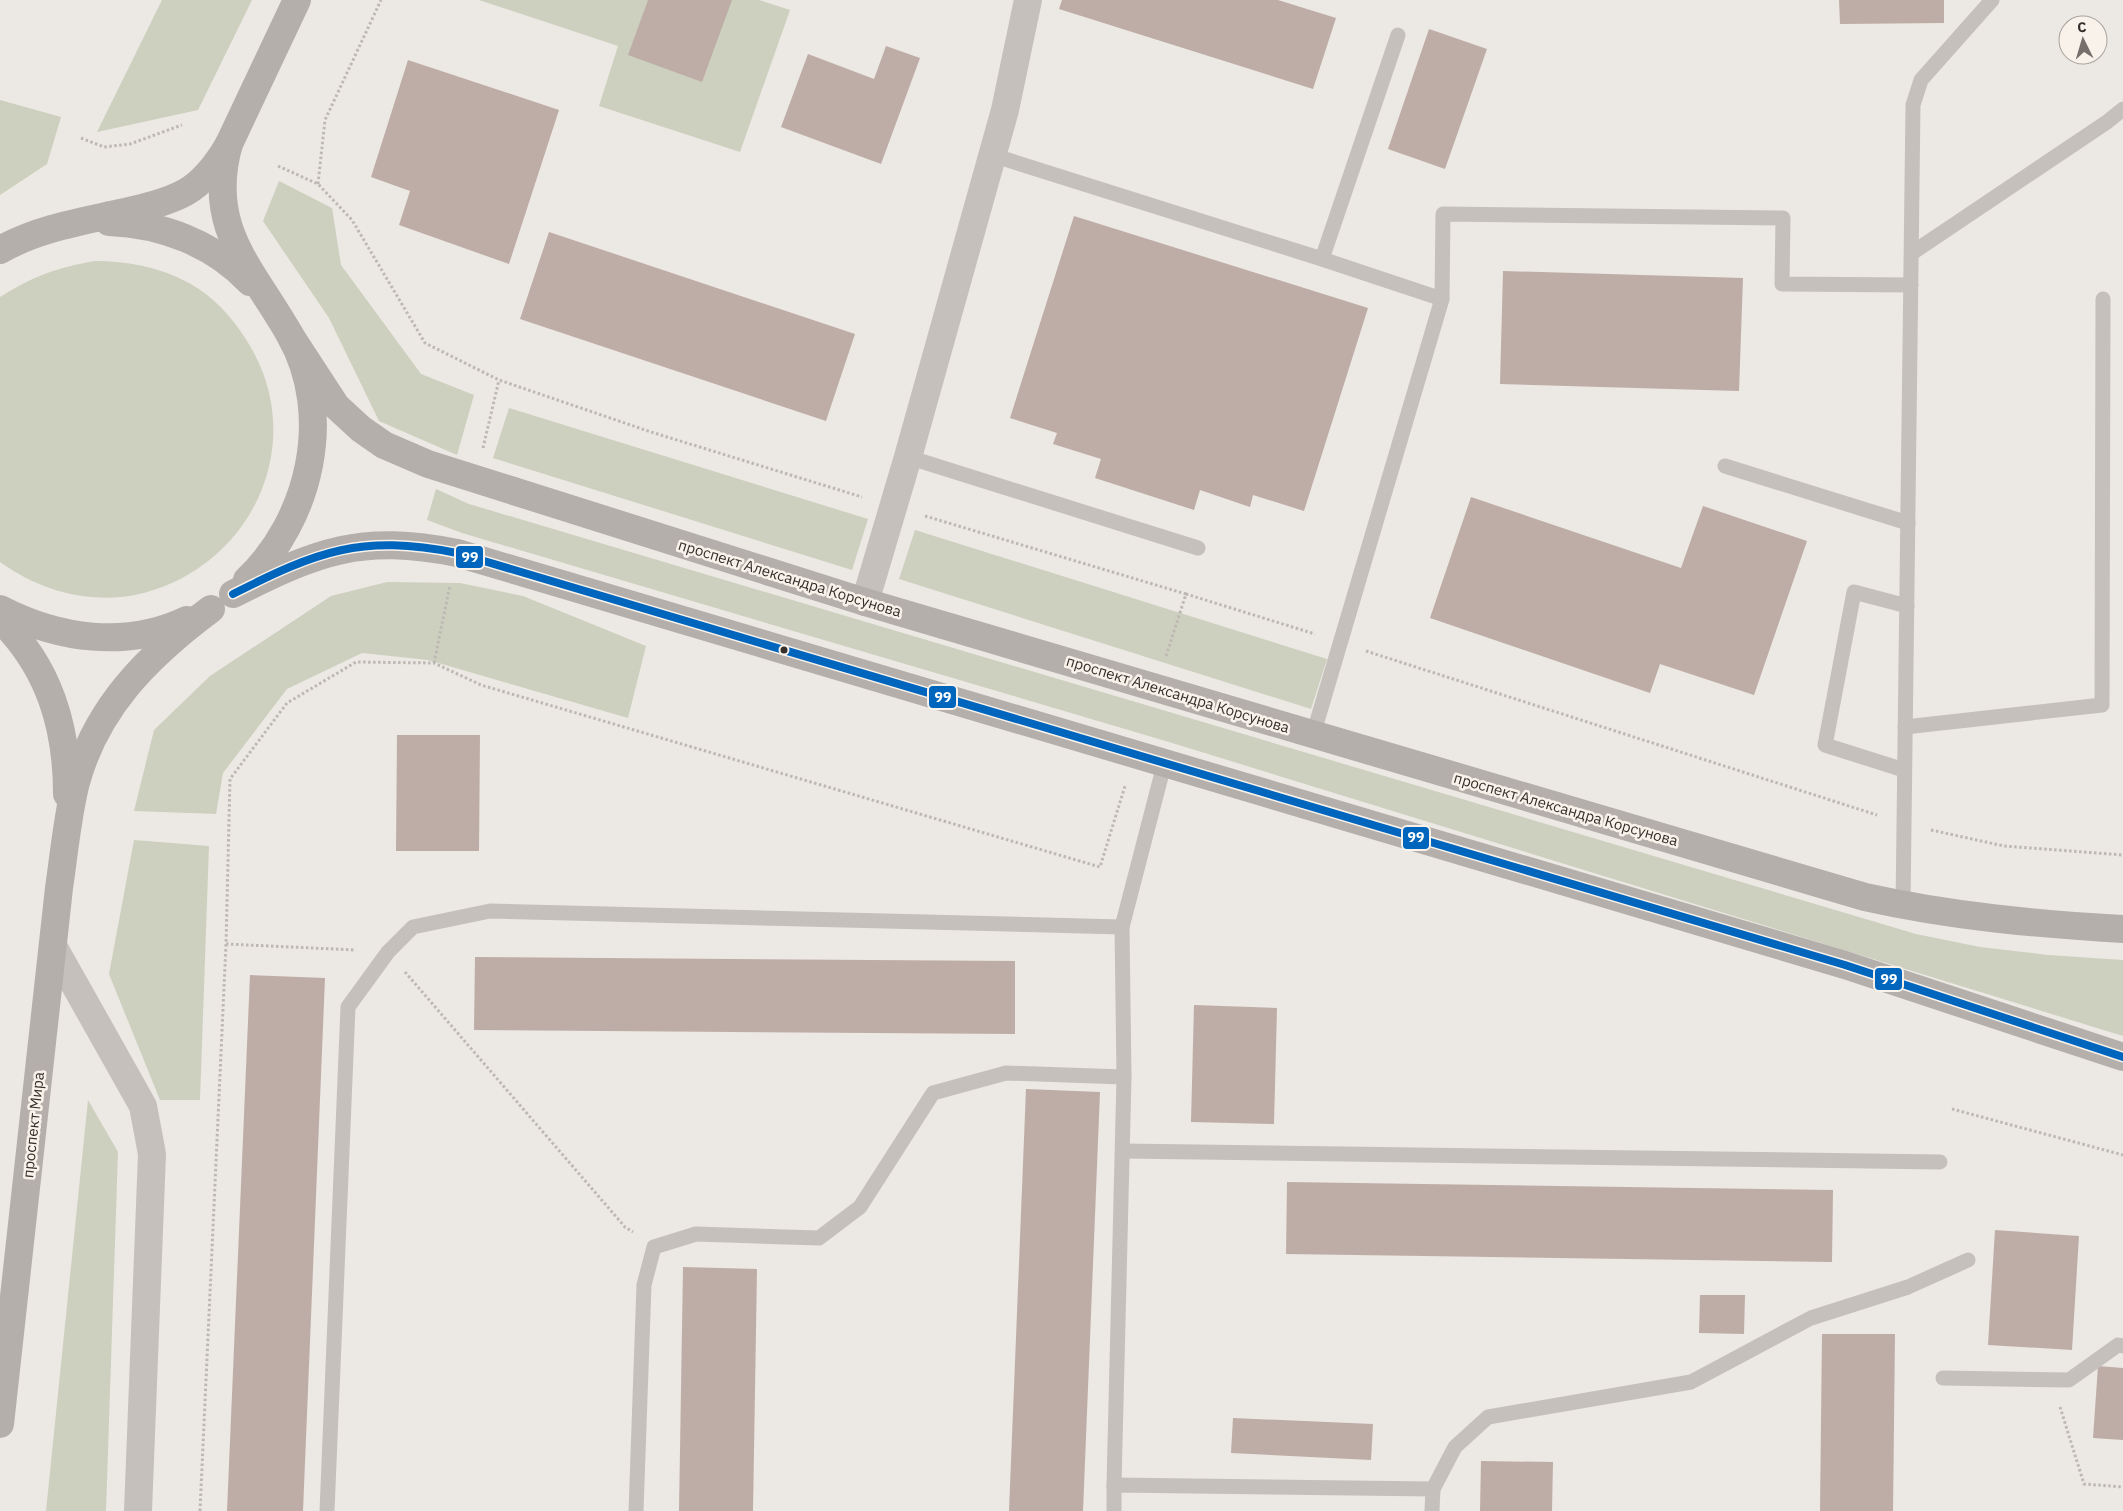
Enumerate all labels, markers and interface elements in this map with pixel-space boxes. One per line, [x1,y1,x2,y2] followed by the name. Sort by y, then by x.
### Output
[2058,15,2108,65] north arrow
[2077,18,2087,36] text: С
[676,535,904,621] street label: проспект Александра Корсунова
[455,545,484,569] line badge: 99
[462,548,478,566] text: 99
[779,645,789,655] unlabelled marker
[1064,651,1292,737] street label: проспект Александра Корсунова
[928,685,957,709] line badge: 99
[935,688,951,706] text: 99
[1452,768,1680,850] street label: проспект Александра Корсунова
[1402,826,1430,850] line badge: 99
[1408,828,1424,846] text: 99
[1874,967,1903,991] line badge: 99
[1881,970,1897,988] text: 99
[18,1071,48,1179] street label: проспект Мира

